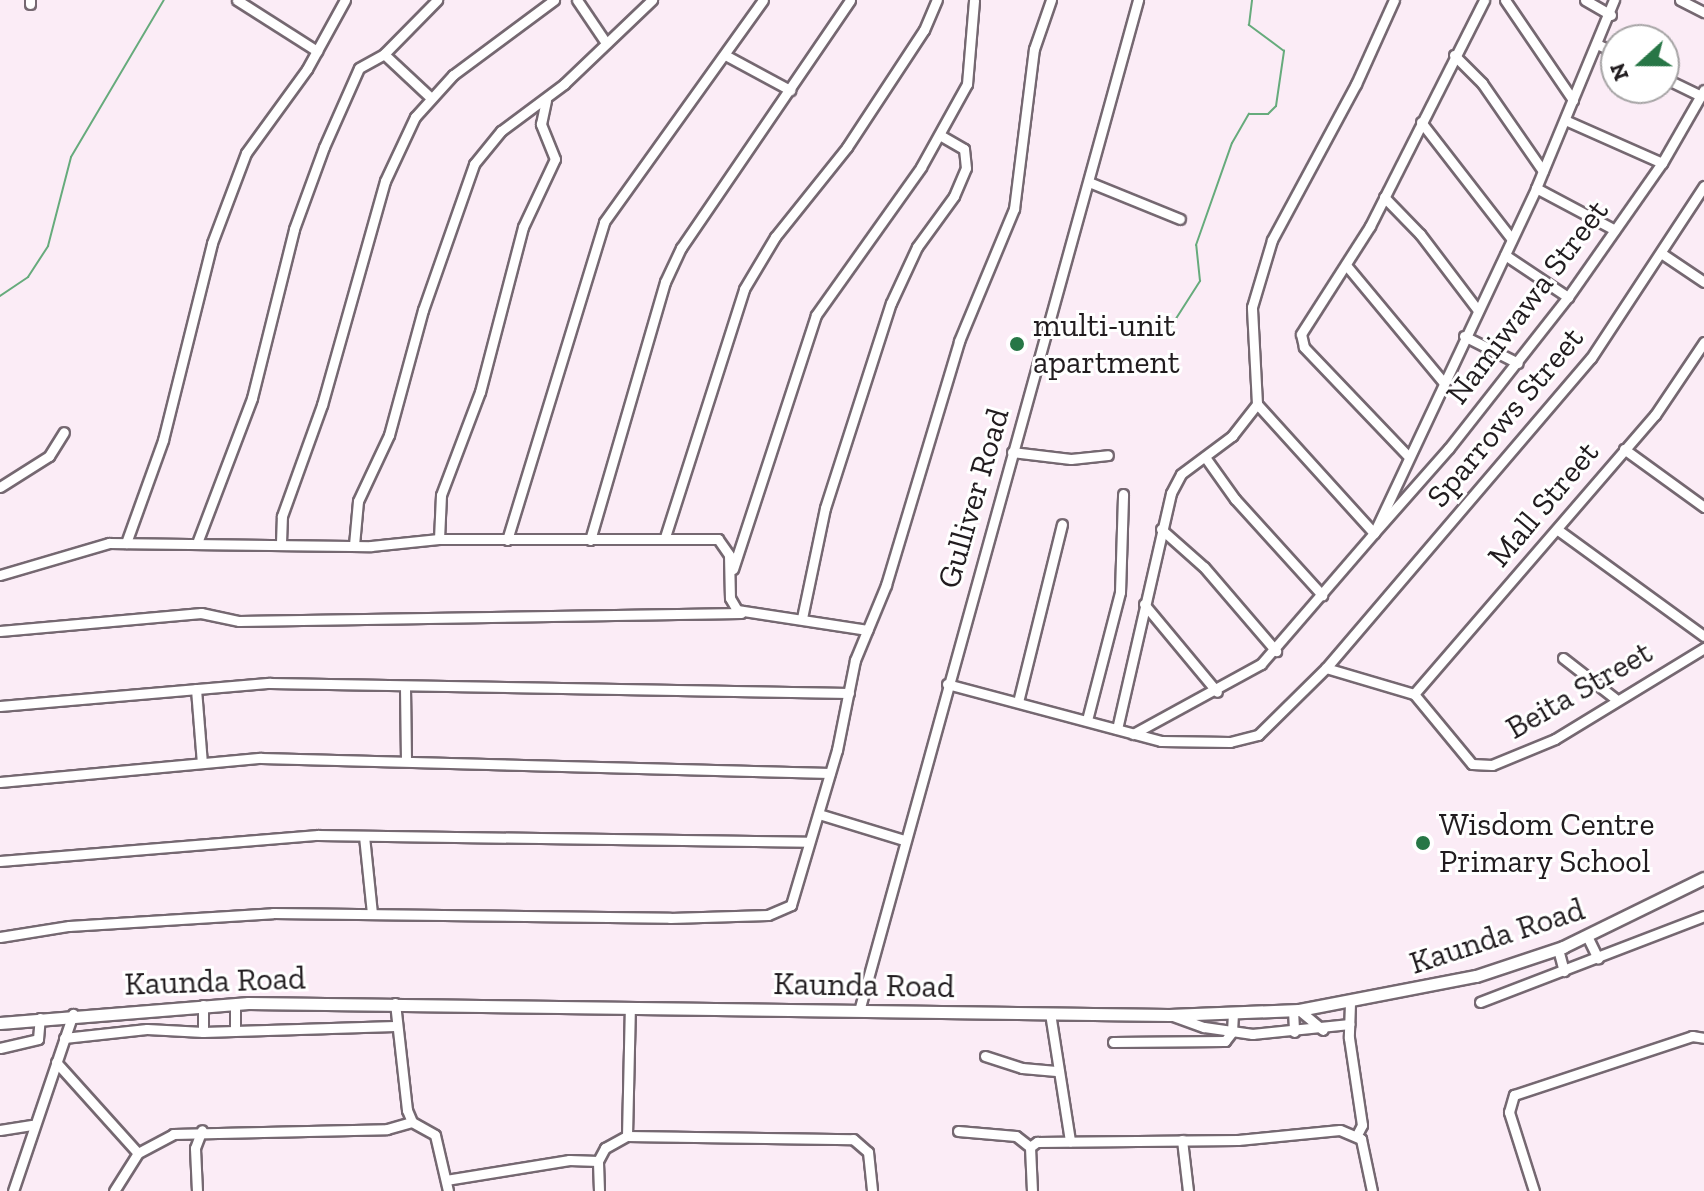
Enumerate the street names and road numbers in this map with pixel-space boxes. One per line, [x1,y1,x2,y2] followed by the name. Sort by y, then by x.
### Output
[1438,192,1616,412] street label: Namiwawa Street
[1419,319,1591,515] street label: Sparrows Street
[929,403,1017,593] street label: Gulliver Road
[1479,433,1607,575] street label: Mall Street
[1499,633,1659,747] street label: Beita Street
[1405,890,1589,982] street label: Kaunda Road
[124,959,306,1003] street label: Kaunda Road
[773,964,955,1006] street label: Kaunda Road

